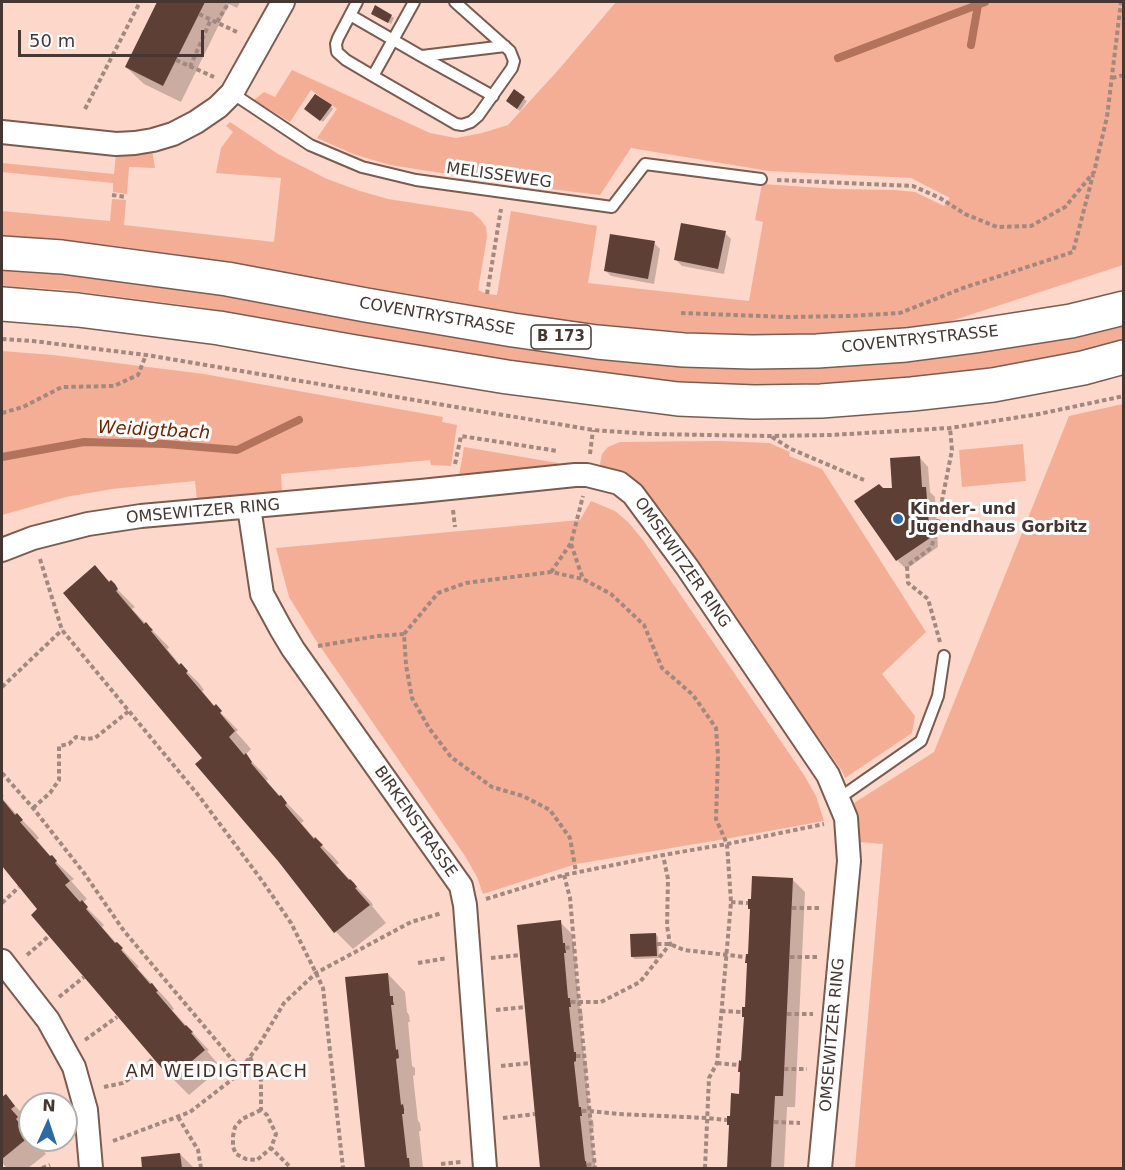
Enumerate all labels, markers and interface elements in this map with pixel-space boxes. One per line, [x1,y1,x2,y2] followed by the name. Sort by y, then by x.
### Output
[21,18,207,56] scale bar
[29,30,75,51] text: 50 m
[445,159,553,193] street label: MELISSEWEG
[358,294,516,340] street label: COVENTRYSTRASSE
[840,322,1000,358] street label: COVENTRYSTRASSE
[531,325,591,349] road number: B 173
[97,417,211,445] water label: Weidigtbach
[630,494,734,632] street label: OMSEWITZER RING
[125,496,281,528] street label: OMSEWITZER RING
[910,500,1087,538] place label: Kinder- und Jugendhaus Gorbitz
[891,512,905,526] marker: Kinder- und Jugendhaus Gorbitz
[370,763,460,881] street label: BIRKENSTRASSE
[817,957,849,1113] street label: OMSEWITZER RING
[126,1061,308,1083] district label: AM WEIDIGTBACH
[18,1092,78,1152] north arrow
[42,1096,56,1115] text: N

